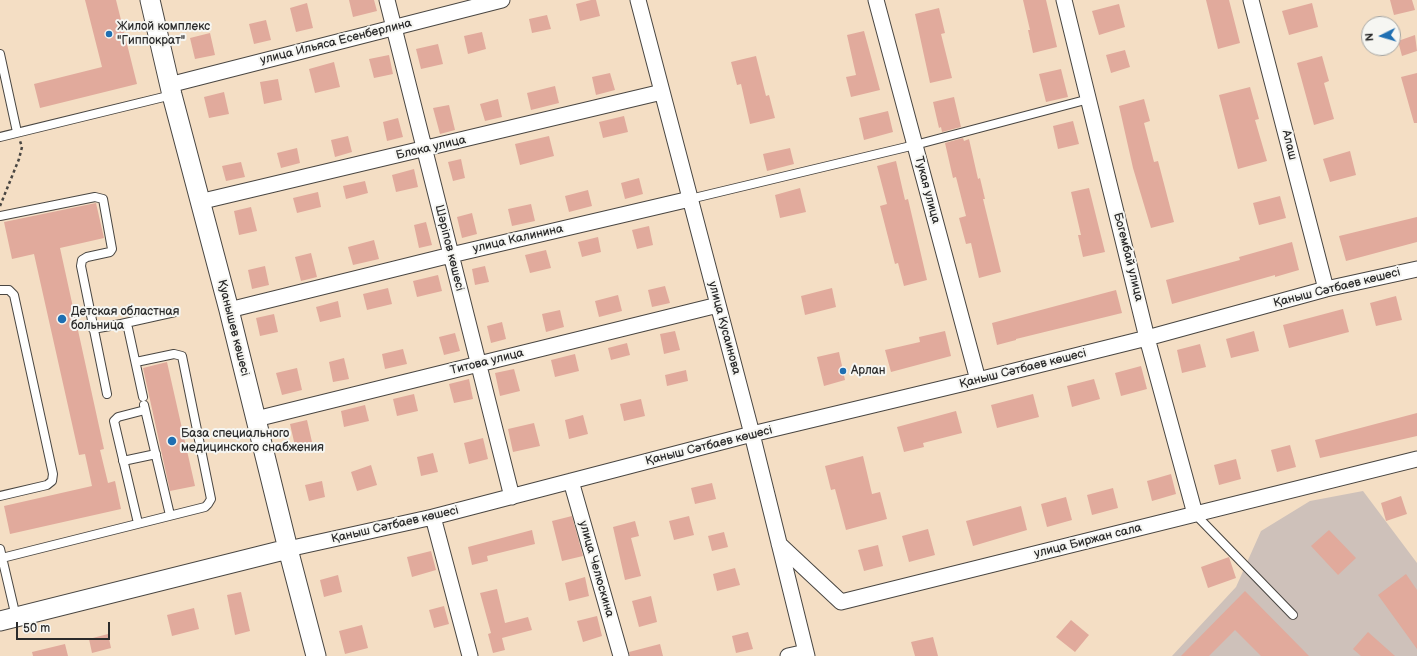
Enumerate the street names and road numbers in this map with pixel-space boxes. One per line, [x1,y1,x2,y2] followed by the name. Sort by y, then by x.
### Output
[259,16,413,68] street label: улица Ильяса Есенберлина
[1278,128,1300,162] street label: Алаш
[395,133,467,163] street label: Блока улица
[911,155,943,225] street label: Тукая улица
[431,203,467,293] street label: Шәріпов көшесі
[1110,211,1146,303] street label: Богембай улица
[471,222,565,256] street label: улица Калинина
[1272,265,1402,311] street label: Қаныш Сәтбаев көшесі
[214,278,252,378] street label: Қуанышев көшесі
[705,280,743,376] street label: улица Кусаинова
[449,346,525,378] street label: Титова улица
[958,346,1088,392] street label: Қаныш Сәтбаев көшесі
[644,423,774,469] street label: Қаныш Сәтбаев көшесі
[330,503,460,547] street label: Қаныш Сәтбаев көшесі
[575,519,617,619] street label: улица Челюскина
[1033,521,1143,561] street label: улица Биржан сала

